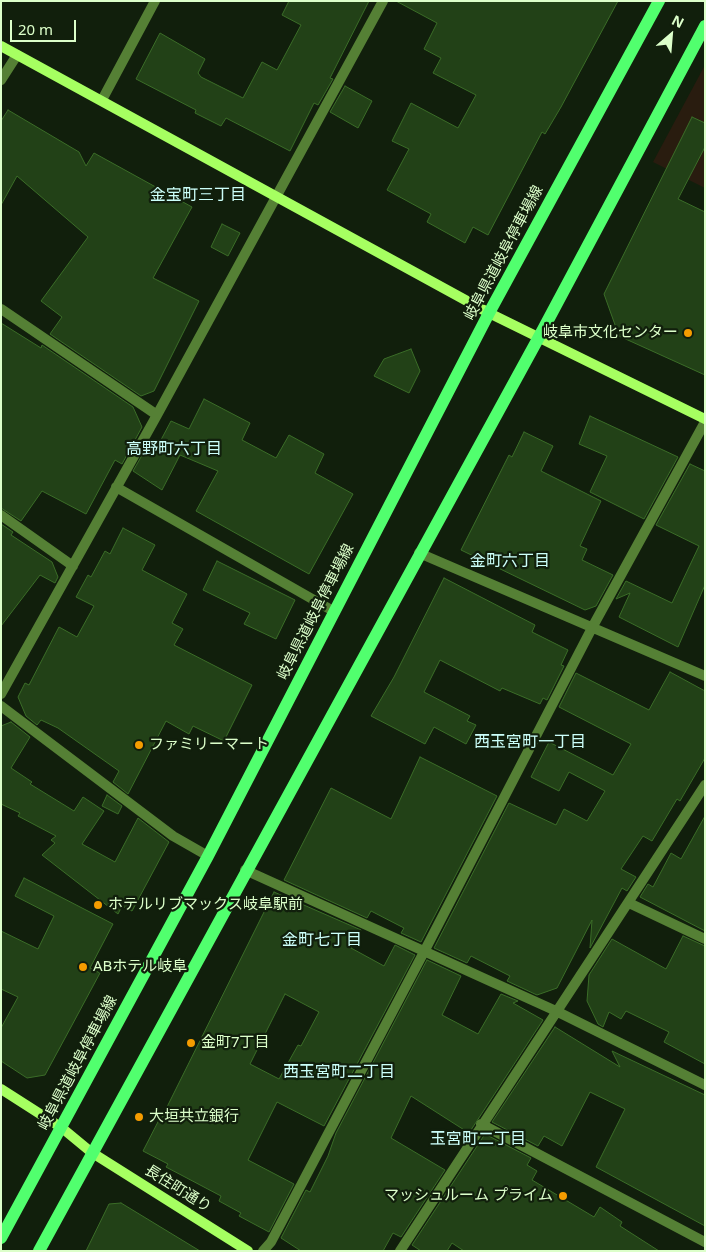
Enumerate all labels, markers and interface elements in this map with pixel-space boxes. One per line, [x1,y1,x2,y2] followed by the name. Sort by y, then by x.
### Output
[12,10,79,42] scale bar
[646,10,696,60] north arrow
[669,10,687,32] text: N
[18,19,53,39] text: 20 m
[461,183,547,323] street label: 岐阜県道岐阜停車場線
[150,185,246,205] district label: 金宝町三丁目
[543,324,678,342] place label: 岐阜市文化センター
[682,327,694,339] marker: 岐阜市文化センター
[126,439,222,459] district label: 高野町六丁目
[274,541,358,683] street label: 岐阜県道岐阜停車場線
[470,551,550,571] district label: 金町六丁目
[474,732,586,752] district label: 西玉宮町一丁目
[149,736,269,754] place label: ファミリーマート
[133,739,145,751] marker: ファミリーマート
[108,896,303,914] place label: ホテルリブマックス岐阜駅前
[92,899,104,911] marker: ホテルリブマックス岐阜駅前
[282,930,362,950] district label: 金町七丁目
[93,958,187,976] place label: ABホテル岐阜
[77,961,89,973] marker: ABホテル岐阜
[35,993,121,1133] street label: 岐阜県道岐阜停車場線
[201,1034,270,1052] place label: 金町7丁目
[185,1037,197,1049] marker: 金町7丁目
[283,1062,395,1082] district label: 西玉宮町二丁目
[149,1108,239,1126] place label: 大垣共立銀行
[133,1111,145,1123] marker: 大垣共立銀行
[430,1129,526,1149] district label: 玉宮町二丁目
[141,1161,215,1217] street label: 長住町通り
[384,1187,553,1205] place label: マッシュルーム プライム
[557,1190,569,1202] marker: マッシュルーム プライム

